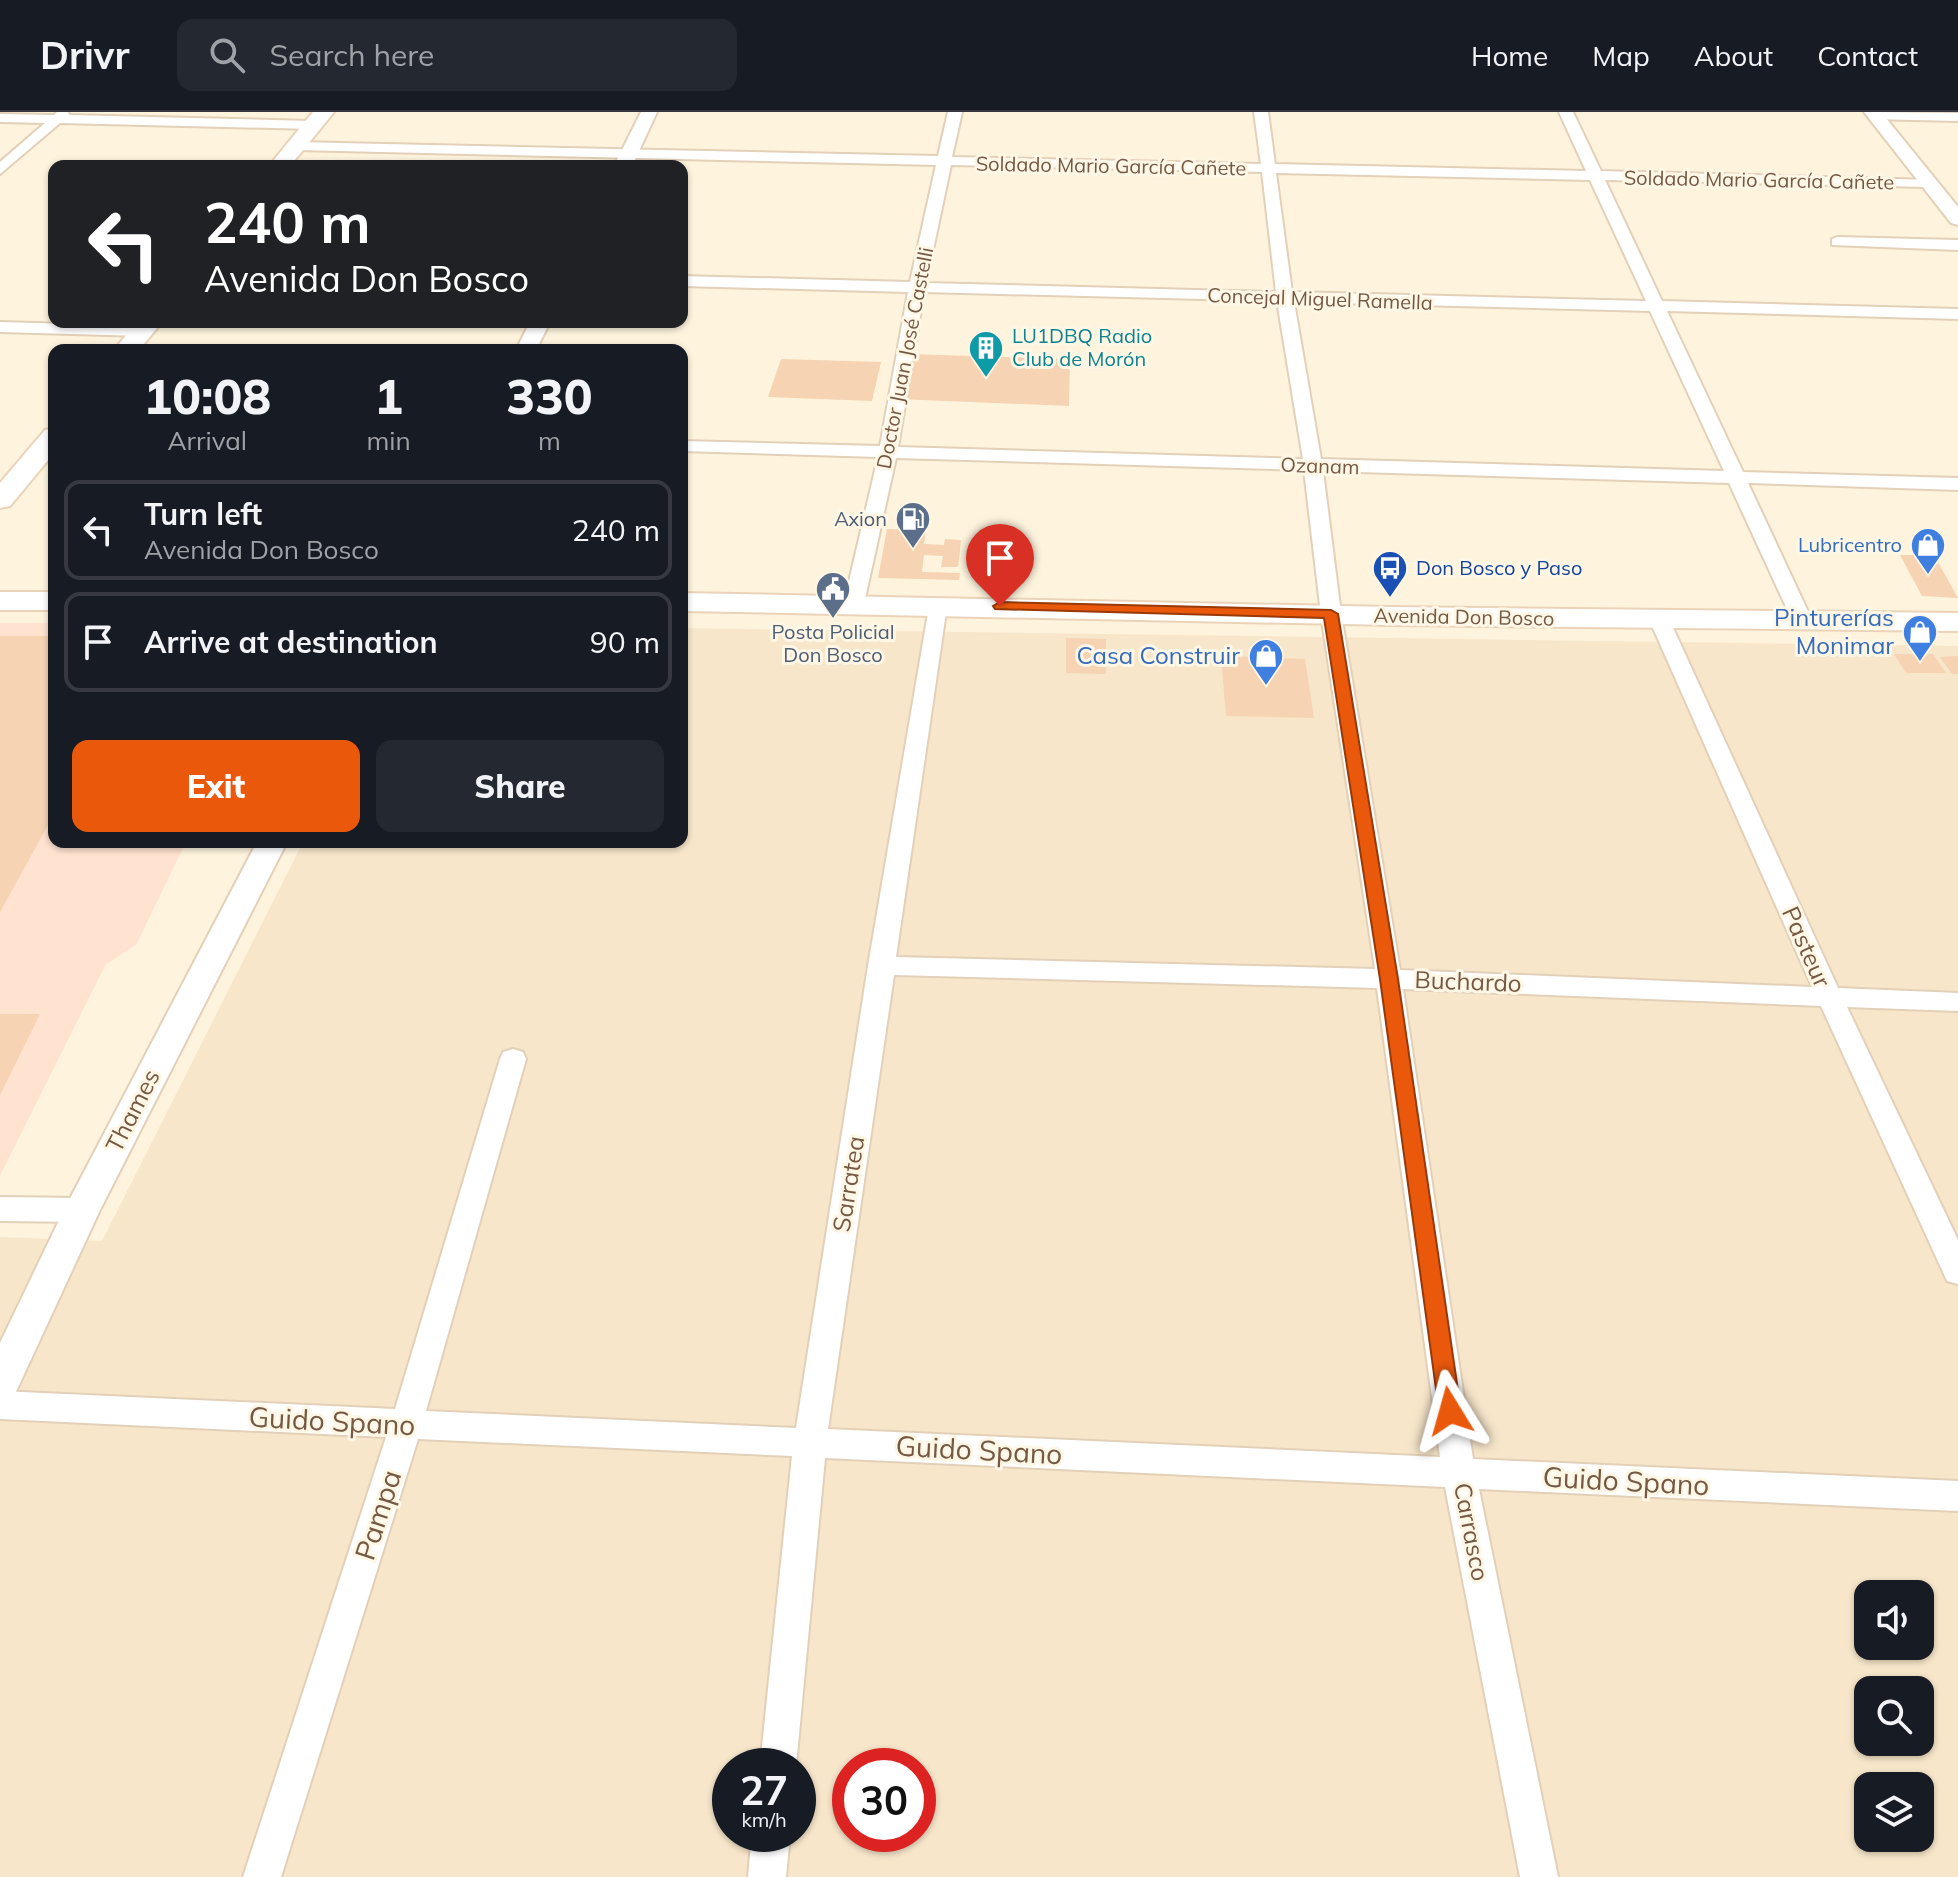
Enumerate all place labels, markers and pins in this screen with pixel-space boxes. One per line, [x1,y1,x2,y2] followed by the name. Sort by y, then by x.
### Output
[1012,323,1152,371] place label: LU1DBQ Radio Club de Morón
[967,329,1005,379] building icon: LU1DBQ Radio Club de Morón
[894,500,932,550] fuel station icon: Axion
[834,506,887,531] place label: Axion
[966,524,1034,606] pin
[1909,526,1947,576] shop icon: Lubricentro
[1798,532,1902,557] place label: Lubricentro
[1371,549,1409,599] bus stop icon: Don Bosco y Paso
[1416,555,1582,580] place label: Don Bosco y Paso
[814,570,852,620] public building icon: Posta Policial Don Bosco
[1774,602,1894,660] place label: Pinturerías Monimar
[1901,613,1939,663] shop icon: Pinturerías Monimar
[772,619,894,667] place label: Posta Policial Don Bosco
[1247,637,1285,687] shop icon: Casa Construir
[1076,640,1240,670] place label: Casa Construir

